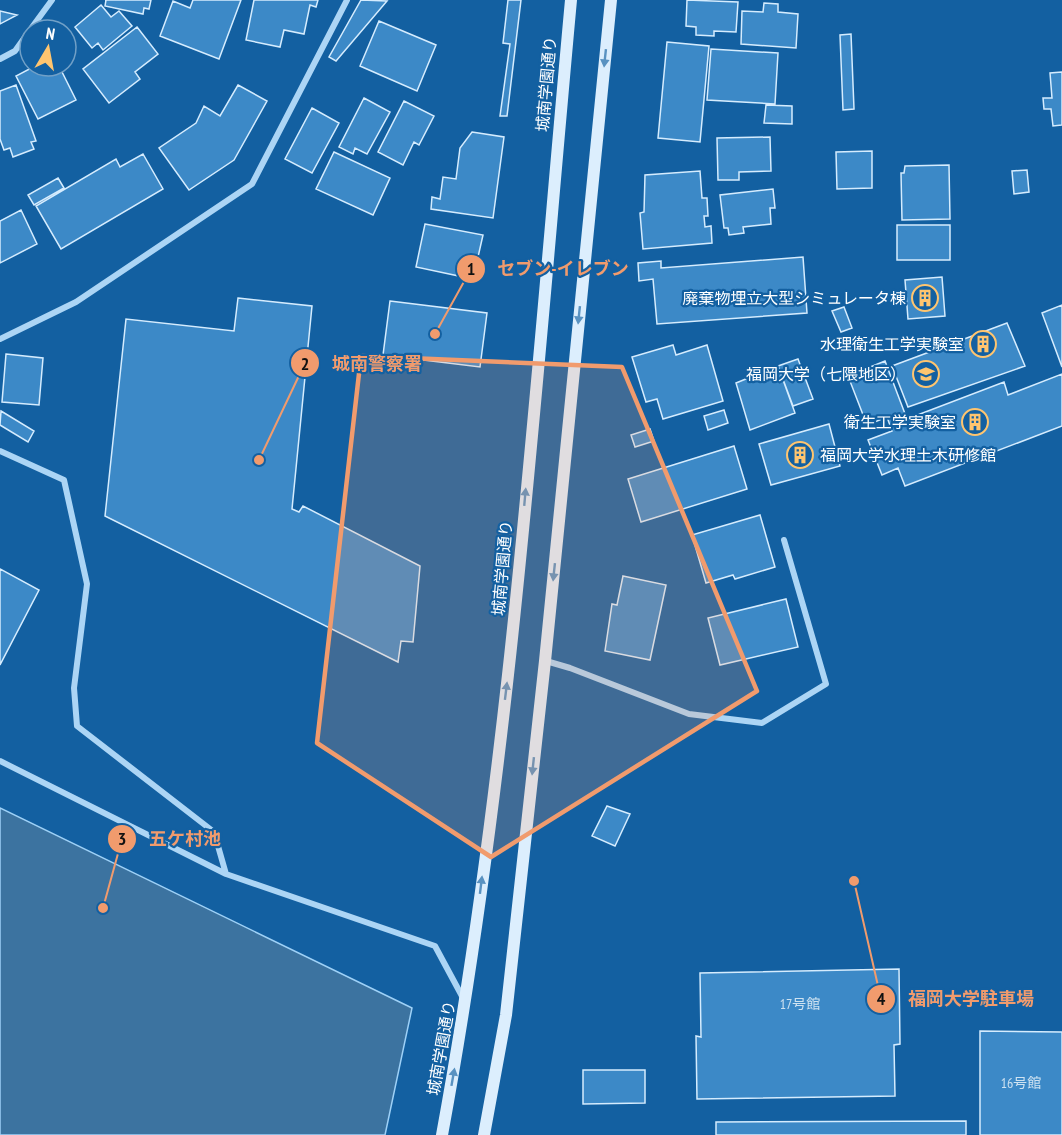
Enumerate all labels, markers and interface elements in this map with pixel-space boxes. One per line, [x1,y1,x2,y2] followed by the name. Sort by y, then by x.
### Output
[18,18,78,78] north arrow
[45,23,57,44] text: N
[532,35,560,133] street label: 城南学園通り
[600,49,610,68] one-way arrow
[456,251,641,287] callout: セブン-イレブン
[467,257,475,280] text: 1
[497,257,629,280] text: セブン-イレブン
[910,283,940,313] building icon: 廃棄物埋立大型シミュレータ棟
[682,288,906,308] place label: 廃棄物埋立大型シミュレータ棟
[574,306,584,325] one-way arrow
[968,329,998,359] building icon: 水理衛生工学実験室
[820,334,964,354] place label: 水理衛生工学実験室
[290,345,434,381] callout: 城南警察署
[301,352,309,375] text: 2
[332,352,422,375] text: 城南警察署
[911,359,941,389] school or university icon: 福岡大学（七隈地区）
[746,364,906,384] place label: 福岡大学（七隈地区）
[960,407,990,437] building icon: 衛生工学実験室
[844,412,956,432] place label: 衛生工学実験室
[785,440,815,470] building icon: 福岡大学水理土木研修館
[820,445,996,465] place label: 福岡大学水理土木研修館
[520,488,530,507] one-way arrow
[488,519,516,617] street label: 城南学園通り
[549,562,559,581] one-way arrow
[501,682,511,701] one-way arrow
[529,756,538,775] one-way arrow
[107,821,233,857] callout: 五ケ村池
[118,827,126,850] text: 3
[149,827,221,850] text: 五ケ村池
[477,875,486,894] one-way arrow
[866,981,1046,1017] callout: 福岡大学駐車場
[877,987,886,1010] text: 4
[908,987,1034,1010] text: 福岡大学駐車場
[780,995,820,1013] house number: 17号館
[423,999,459,1097] street label: 城南学園通り
[448,1068,457,1087] one-way arrow
[1001,1074,1041,1092] house number: 16号館

